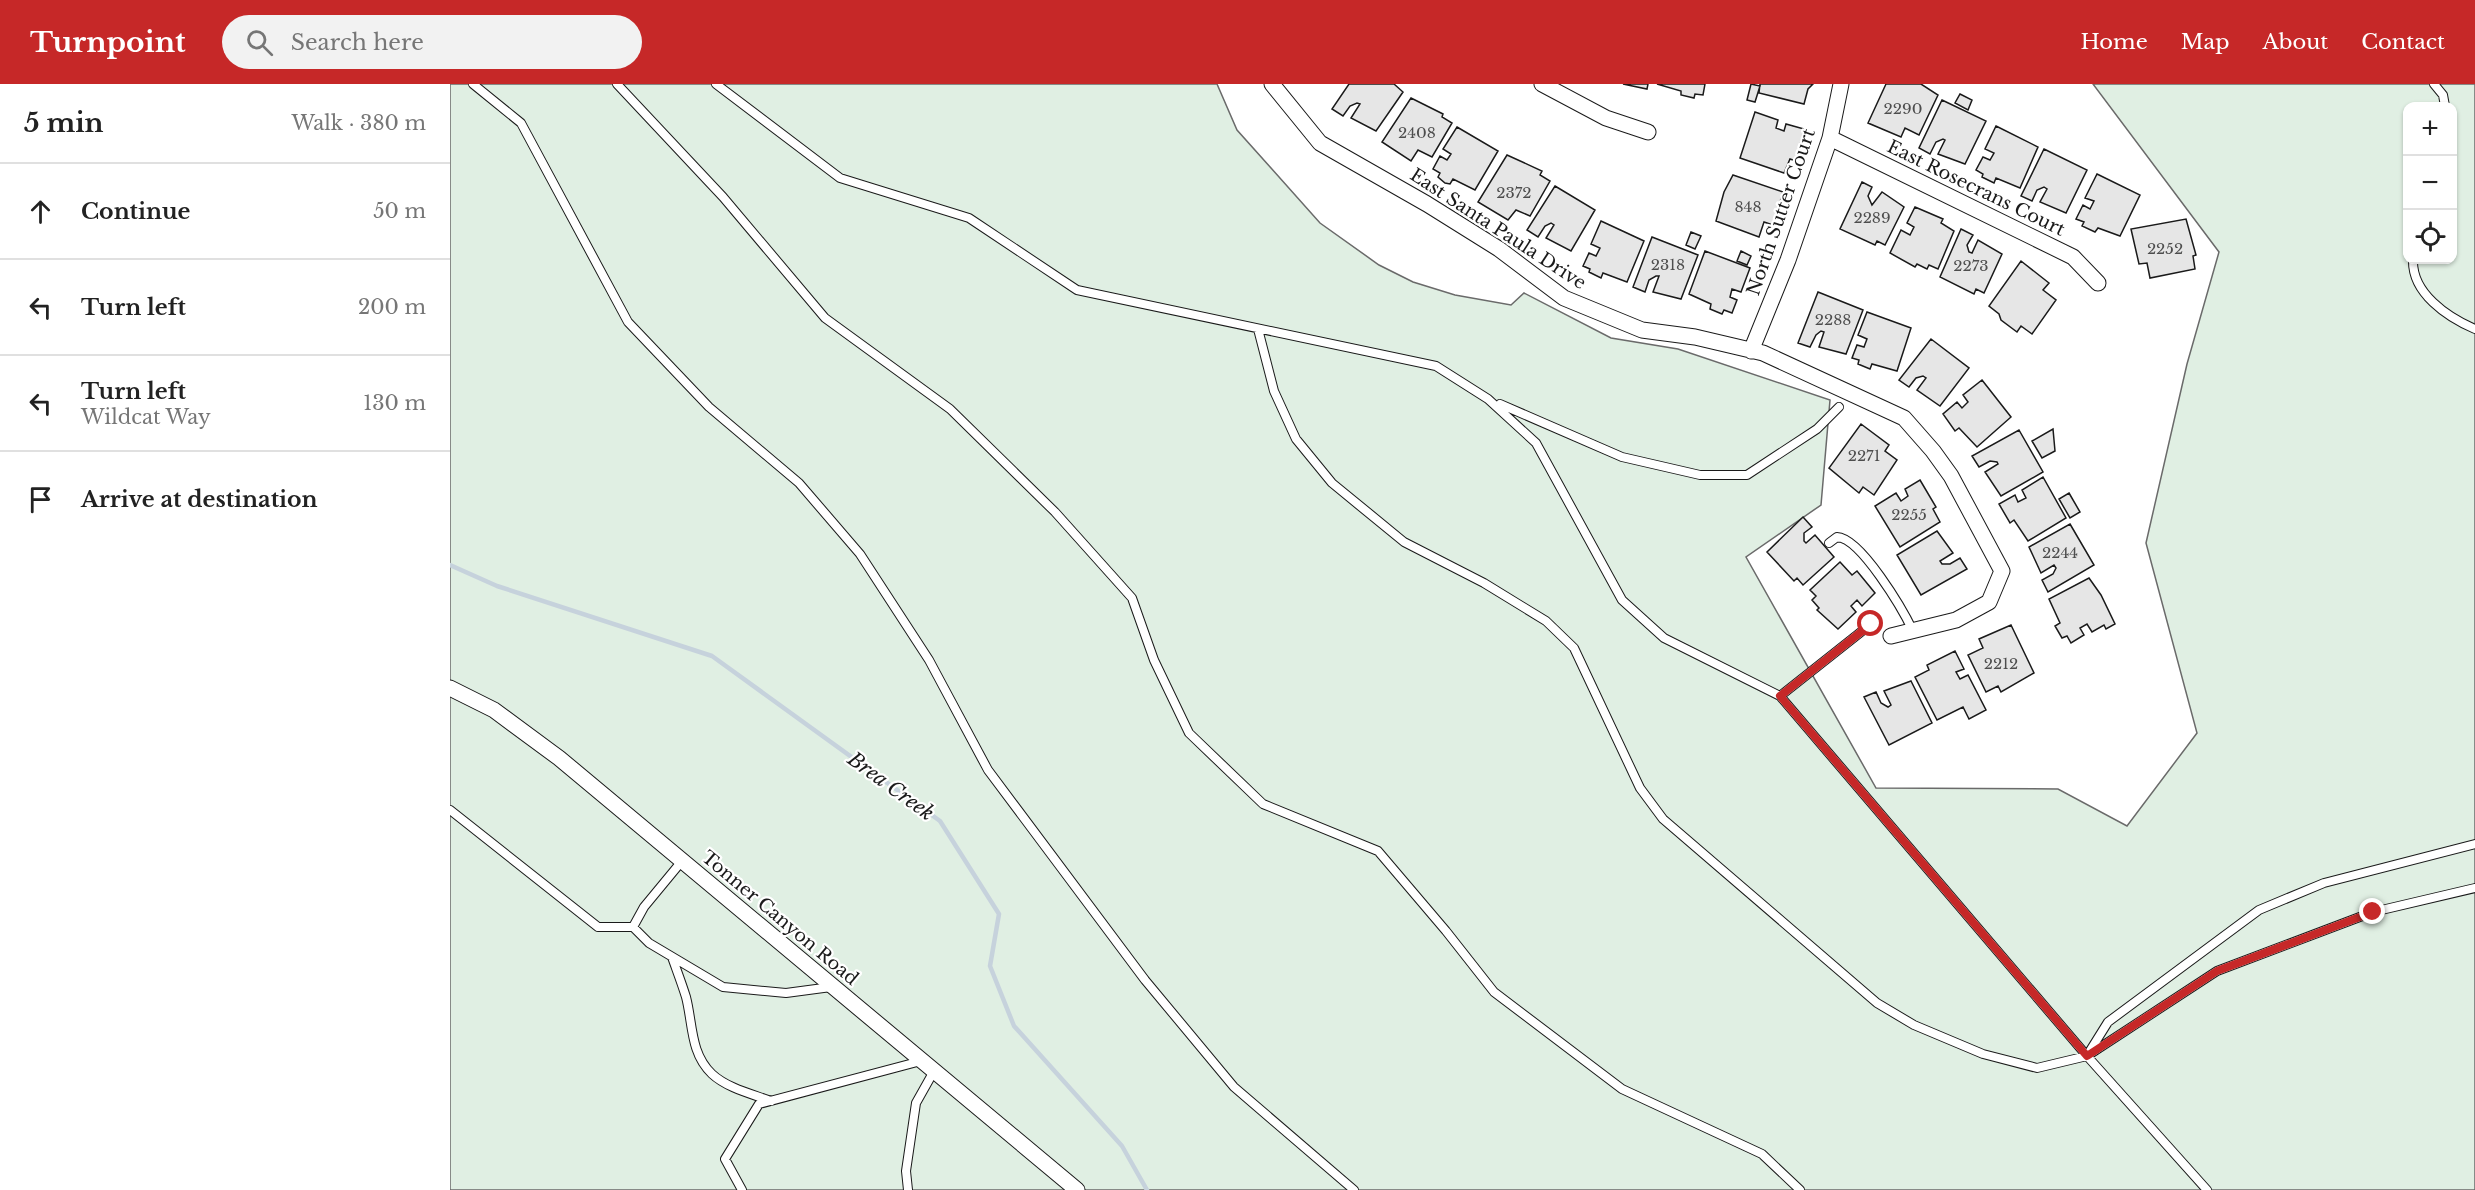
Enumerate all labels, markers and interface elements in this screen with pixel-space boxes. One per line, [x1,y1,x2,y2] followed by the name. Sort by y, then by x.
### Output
[222,15,642,69] search box
[30,25,186,60] text: Turnpoint
[243,26,276,59] icon: search
[291,29,424,56] text: Search here
[2081,29,2148,55] text: Home
[2181,29,2229,55] text: Map
[2262,29,2328,55] text: About
[2361,29,2445,55] text: Contact
[1884,99,1922,118] house number: 2290
[2403,102,2457,264] map controls
[2403,102,2457,156] button: +
[24,107,103,139] text: 5 min
[292,111,426,135] text: Walk · 380 m
[1398,123,1436,142] house number: 2408
[1742,126,1820,298] street label: North Sutter Court
[1884,135,2069,241] street label: East Rosecrans Court
[2403,156,2457,210] button: −
[1406,164,1590,294] street label: East Santa Paula Drive
[1496,183,1532,202] house number: 2372
[24,195,57,228] icon: ahead
[1735,197,1761,216] house number: 848
[81,198,190,225] text: Continue
[373,199,426,223] text: 50 m
[1853,208,1891,227] house number: 2289
[2403,210,2457,264] button: locate
[2147,239,2183,258] house number: 2252
[1651,255,1685,274] house number: 2318
[1953,256,1989,275] house number: 2273
[24,291,57,324] icon: left
[81,294,186,321] text: Turn left
[358,295,426,319] text: 200 m
[1815,310,1851,329] house number: 2288
[81,378,186,405] text: Turn left
[24,387,57,420] icon: left
[363,391,426,415] text: 130 m
[81,405,211,429] text: Wildcat Way
[1848,446,1880,465] house number: 2271
[24,483,57,516] icon: arrive
[81,486,318,513] text: Arrive at destination
[1891,505,1927,524] house number: 2255
[2042,543,2078,562] house number: 2244
[1857,610,1883,636] route start
[1984,654,2018,673] house number: 2212
[842,746,939,825] water label: Brea Creek
[697,846,863,990] street label: Tonner Canyon Road
[2359,898,2385,924] route end

